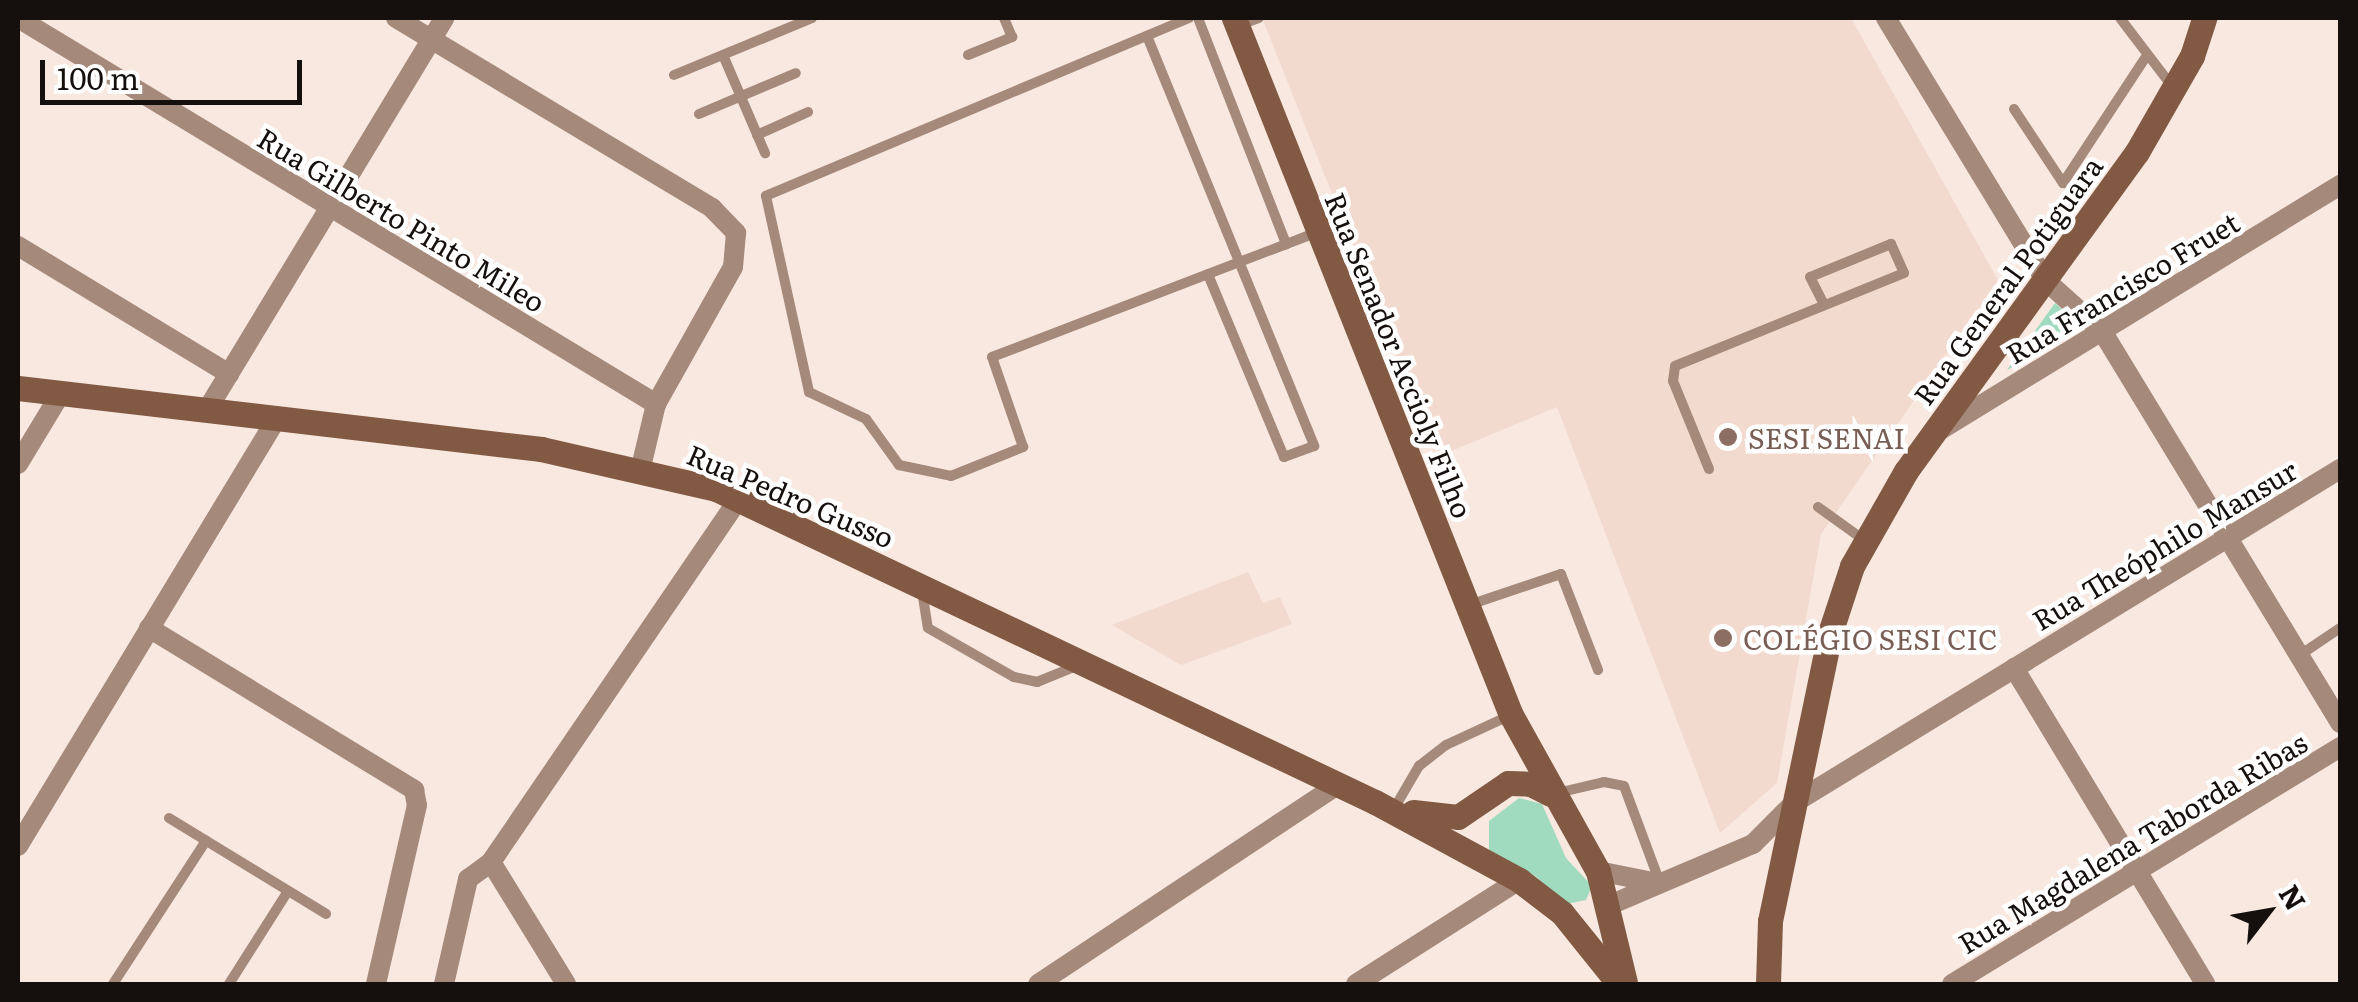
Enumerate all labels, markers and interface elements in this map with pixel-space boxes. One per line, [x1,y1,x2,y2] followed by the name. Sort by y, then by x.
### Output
[45,40,308,102] scale bar
[57,55,139,99] text: 100 m
[252,120,552,318] street label: Rua Gilberto Pinto Mileo
[1906,149,2108,411] street label: Rua General Potiguara
[1319,187,1481,523] street label: Rua Senador Accioly Filho
[2000,204,2244,370] street label: Rua Francisco Fruet
[1748,420,1905,454] place label: SESI SENAI
[1717,426,1739,448] marker: SESI SENAI
[683,436,899,554] street label: Rua Pedro Gusso
[2026,452,2302,636] street label: Rua Theóphilo Mansur
[1743,621,1998,655] place label: COLÉGIO SESI CIC
[1712,627,1734,649] marker: COLÉGIO SESI CIC
[1952,724,2312,960] street label: Rua Magdalena Taborda Ribas
[2218,862,2318,962] north arrow
[2270,876,2318,917] text: N

